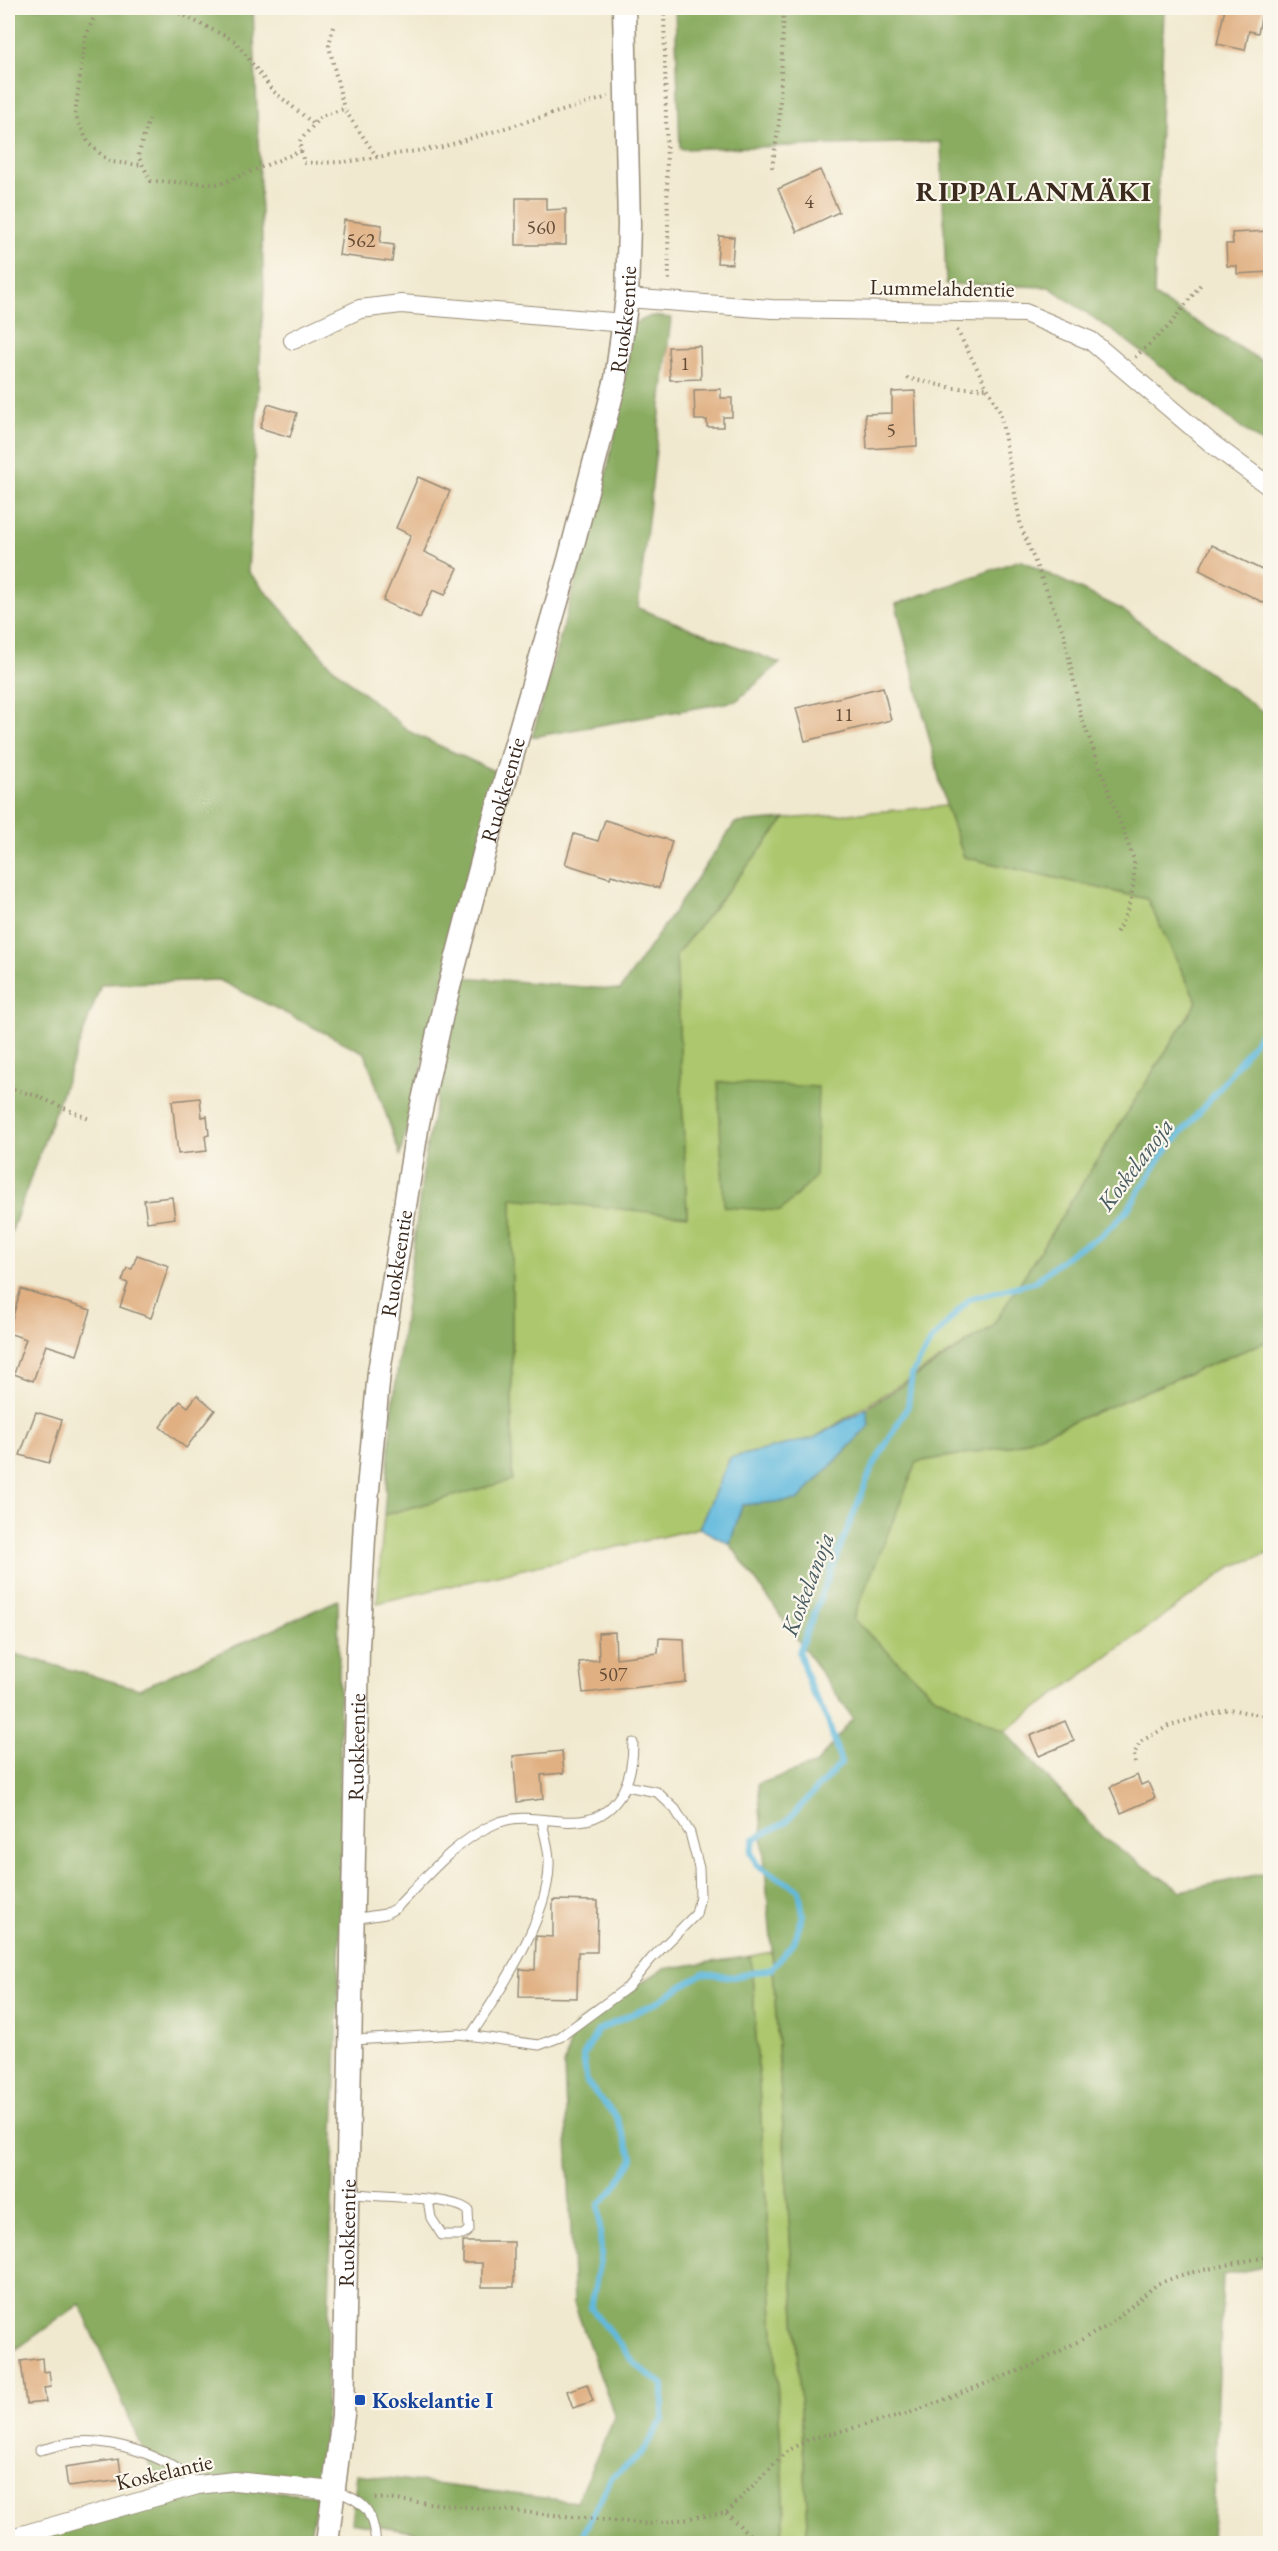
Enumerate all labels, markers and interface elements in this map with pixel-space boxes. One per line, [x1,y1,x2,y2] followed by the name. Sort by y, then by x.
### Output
[916,173,1152,209] district label: RIPPALANMÄKI
[804,188,814,214] house number: 4
[527,214,556,240] house number: 560
[347,227,376,253] house number: 562
[602,265,642,375] street label: Ruokkeentie
[869,272,1015,304] street label: Lummelahdentie
[680,350,690,376] house number: 1
[886,417,896,443] house number: 5
[834,701,854,727] house number: 11
[474,733,532,846] street label: Ruokkeentie
[1089,1111,1180,1217] water label: Koskelanoja
[373,1207,419,1319] street label: Ruokkeentie
[773,1528,841,1641] water label: Koskelanoja
[599,1661,628,1687] house number: 507
[340,1692,372,1801] street label: Ruokkeentie
[331,2178,362,2287] street label: Ruokkeentie
[372,2386,493,2415] place label: Koskelantie I
[353,2393,367,2407] marker: Koskelantie I
[113,2447,216,2497] street label: Koskelantie

